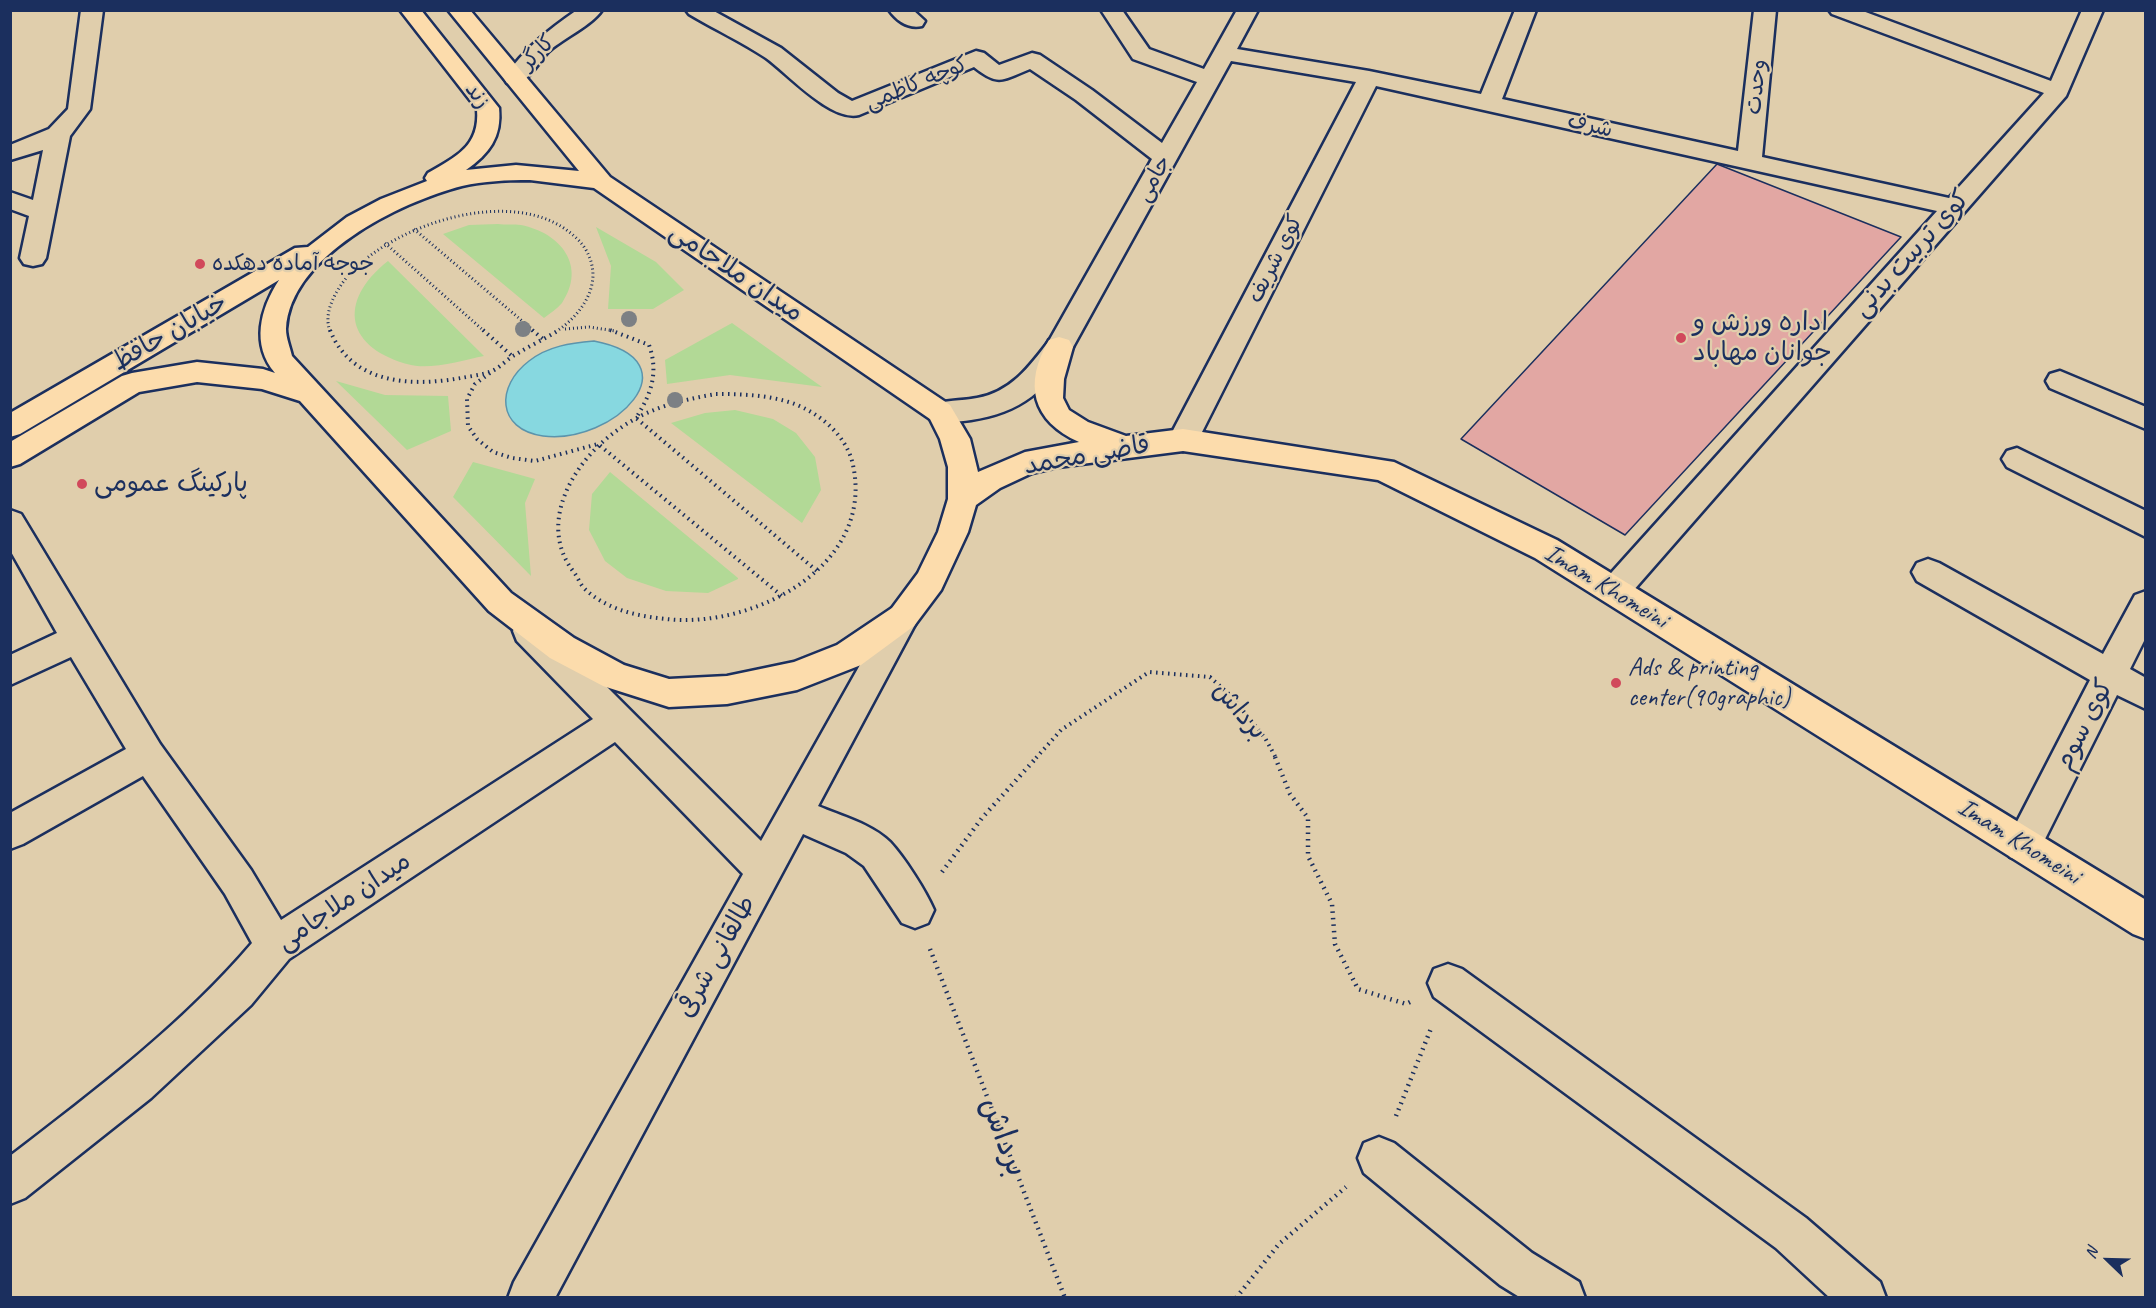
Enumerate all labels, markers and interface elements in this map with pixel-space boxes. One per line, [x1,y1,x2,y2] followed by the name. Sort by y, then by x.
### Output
[515,30,561,76] street label: کارگر
[862,51,972,117] street label: کوچه کاظمی
[1741,58,1773,116] street label: وحدت
[459,78,495,114] street label: زند
[1565,108,1615,144] street label: شرف
[1131,151,1177,207] street label: جامی
[1847,184,1977,324] street label: کوی تربیت بدنی
[1243,210,1309,308] street label: کوی شریف
[663,217,809,329] street label: میدان ملاجامی
[212,251,374,277] place label: جوجه آماده دهکده
[193,257,207,271] marker: جوجه آماده دهکده
[107,288,233,378] street label: خیابان حافظ
[1693,307,1832,368] place label: اداره ورزش و جوانان مهاباد
[1674,331,1688,345] marker: اداره ورزش و جوانان مهاباد
[1022,430,1152,482] street label: قاضی محمد
[94,468,248,500] place label: پارکینگ عمومی
[75,477,89,491] marker: پارکینگ عمومی
[1538,538,1674,636] street label: Imam Khomeini
[1628,652,1790,714] place label: Ads & printing center(90graphic)
[2049,674,2121,776] street label: کوی سوم
[1205,676,1273,746] street label: برداش
[1609,676,1623,690] marker: Ads & printing center(90graphic)
[1952,792,2086,892] street label: Imam Khomeini
[271,846,417,958] street label: میدان ملاجامی
[671,891,763,1023] street label: طالقانی شرقی
[970,1092,1036,1182] street label: برداش
[2078,1230,2138,1290] north arrow
[2080,1245,2103,1261] text: N

